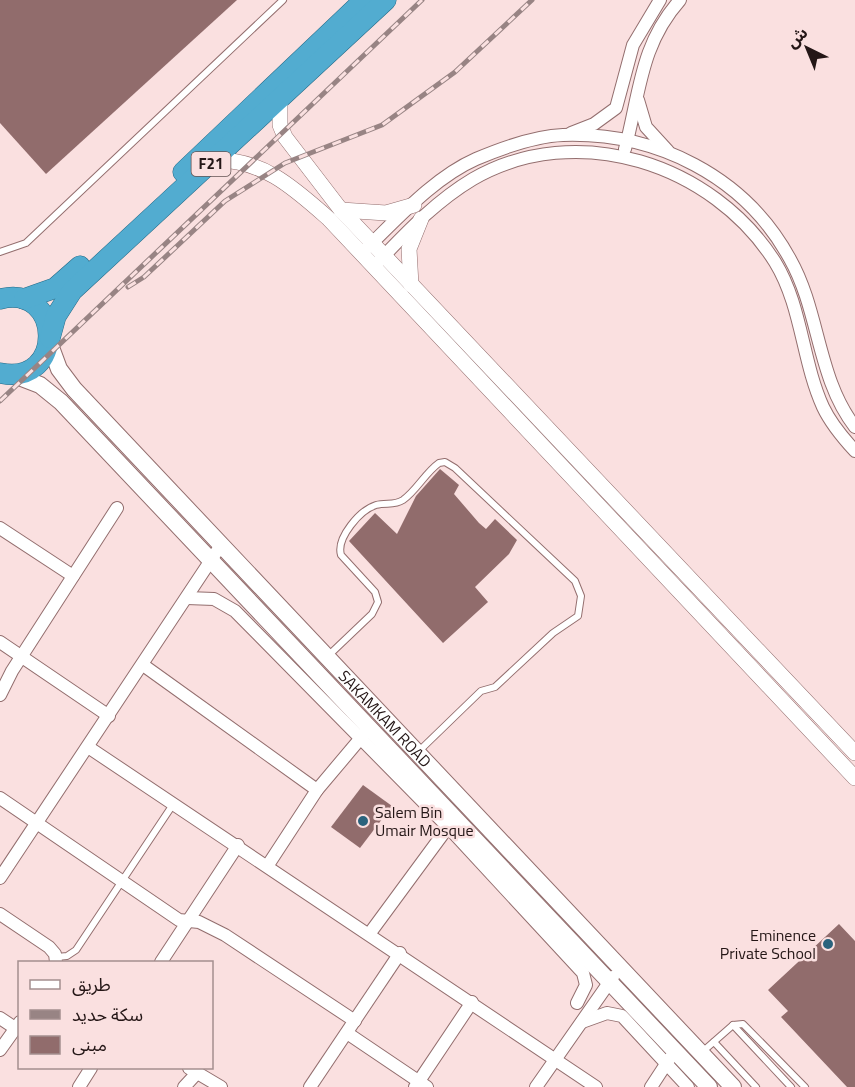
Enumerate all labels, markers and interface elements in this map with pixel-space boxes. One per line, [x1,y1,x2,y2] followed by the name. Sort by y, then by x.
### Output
[777,18,837,78] north arrow
[781,21,813,53] text: ش
[192,152,230,176] road number: F21
[333,665,437,773] street label: SAKAMKAM ROAD
[375,800,474,842] place label: Salem Bin Umair Mosque
[356,814,370,828] marker: Salem Bin Umair Mosque
[720,923,816,965] place label: Eminence Private School
[821,937,835,951] marker: Eminence Private School
[18,961,213,1069] legend
[72,971,111,998] text: طريق
[72,1001,143,1028] text: سكة حديد
[72,1031,107,1058] text: مبنى

